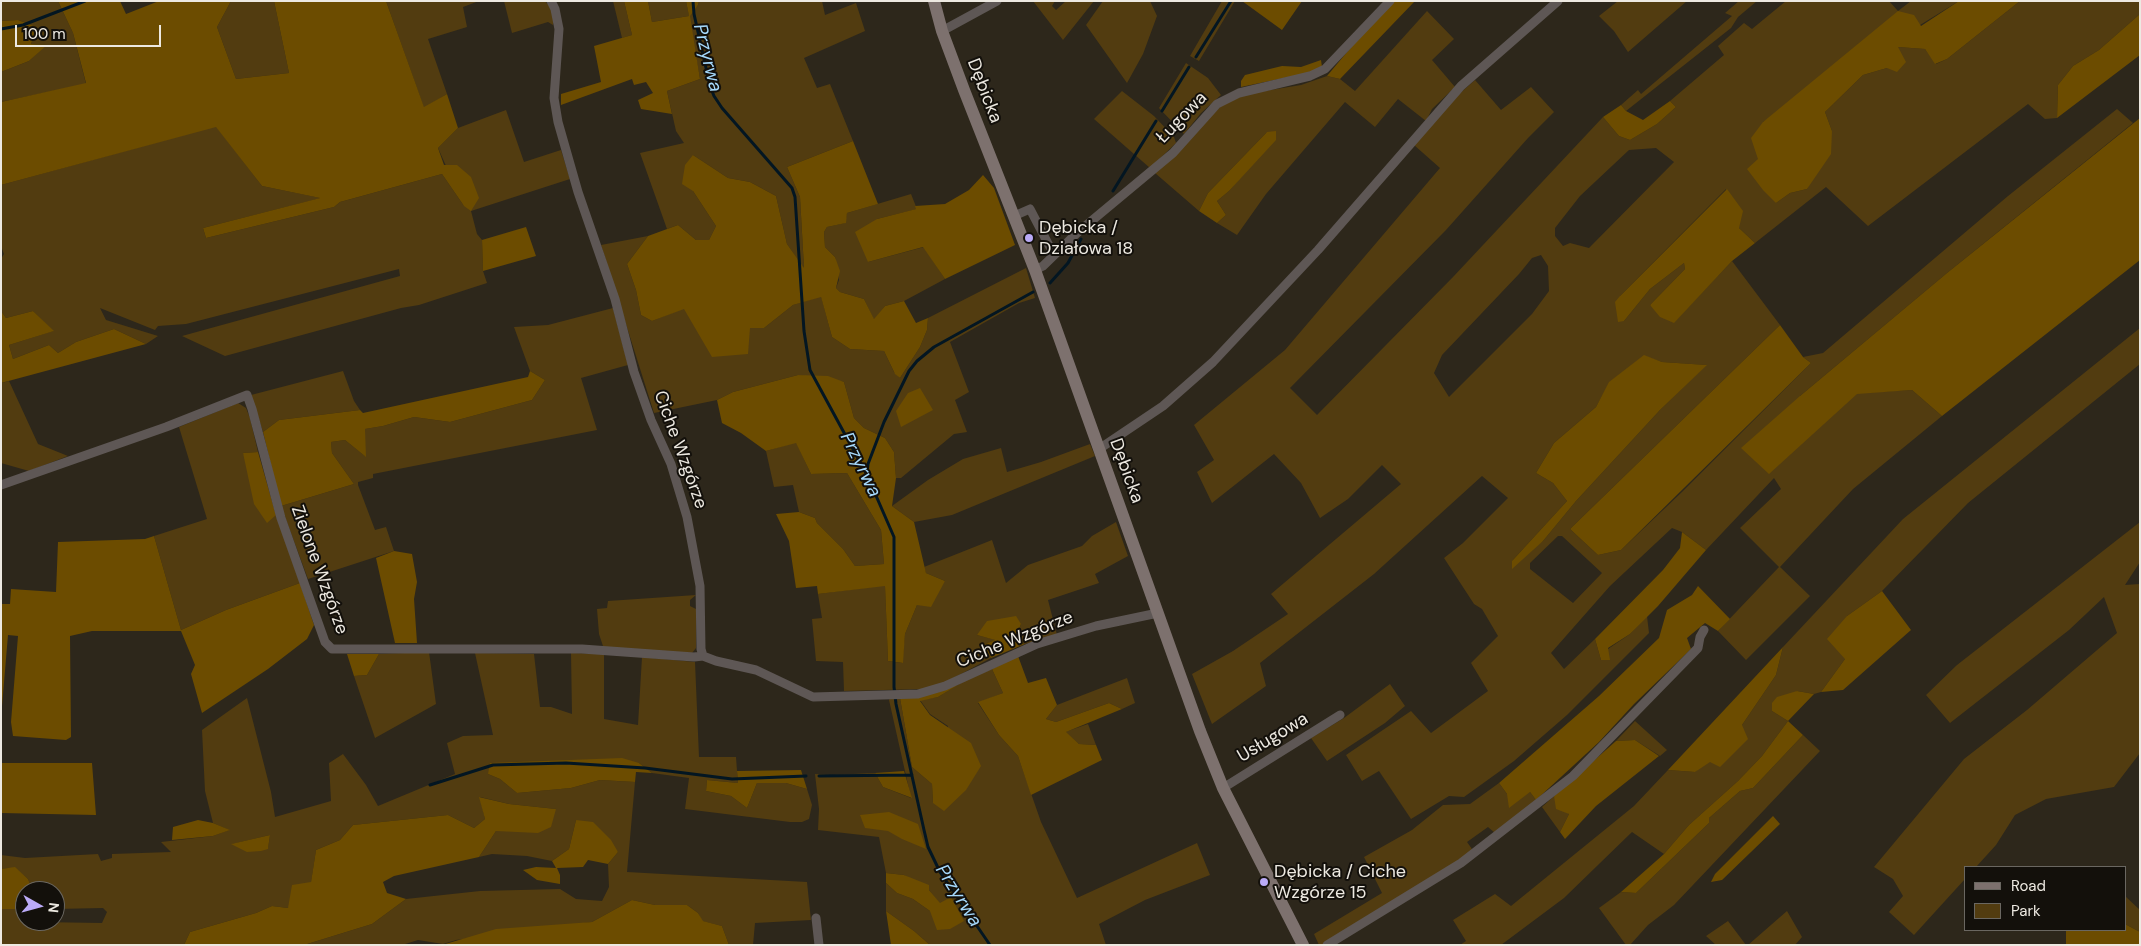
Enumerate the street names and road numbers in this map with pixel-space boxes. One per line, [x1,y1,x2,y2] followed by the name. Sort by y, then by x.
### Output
[962,56,1006,126] street label: Dębicka
[1152,88,1212,148] street label: Ługowa
[649,388,711,512] street label: Ciche Wzgórze
[1104,436,1148,506] street label: Dębicka
[286,503,352,637] street label: Zielone Wzgórze
[953,607,1077,673] street label: Ciche Wzgórze
[1234,708,1312,768] street label: Usługowa

